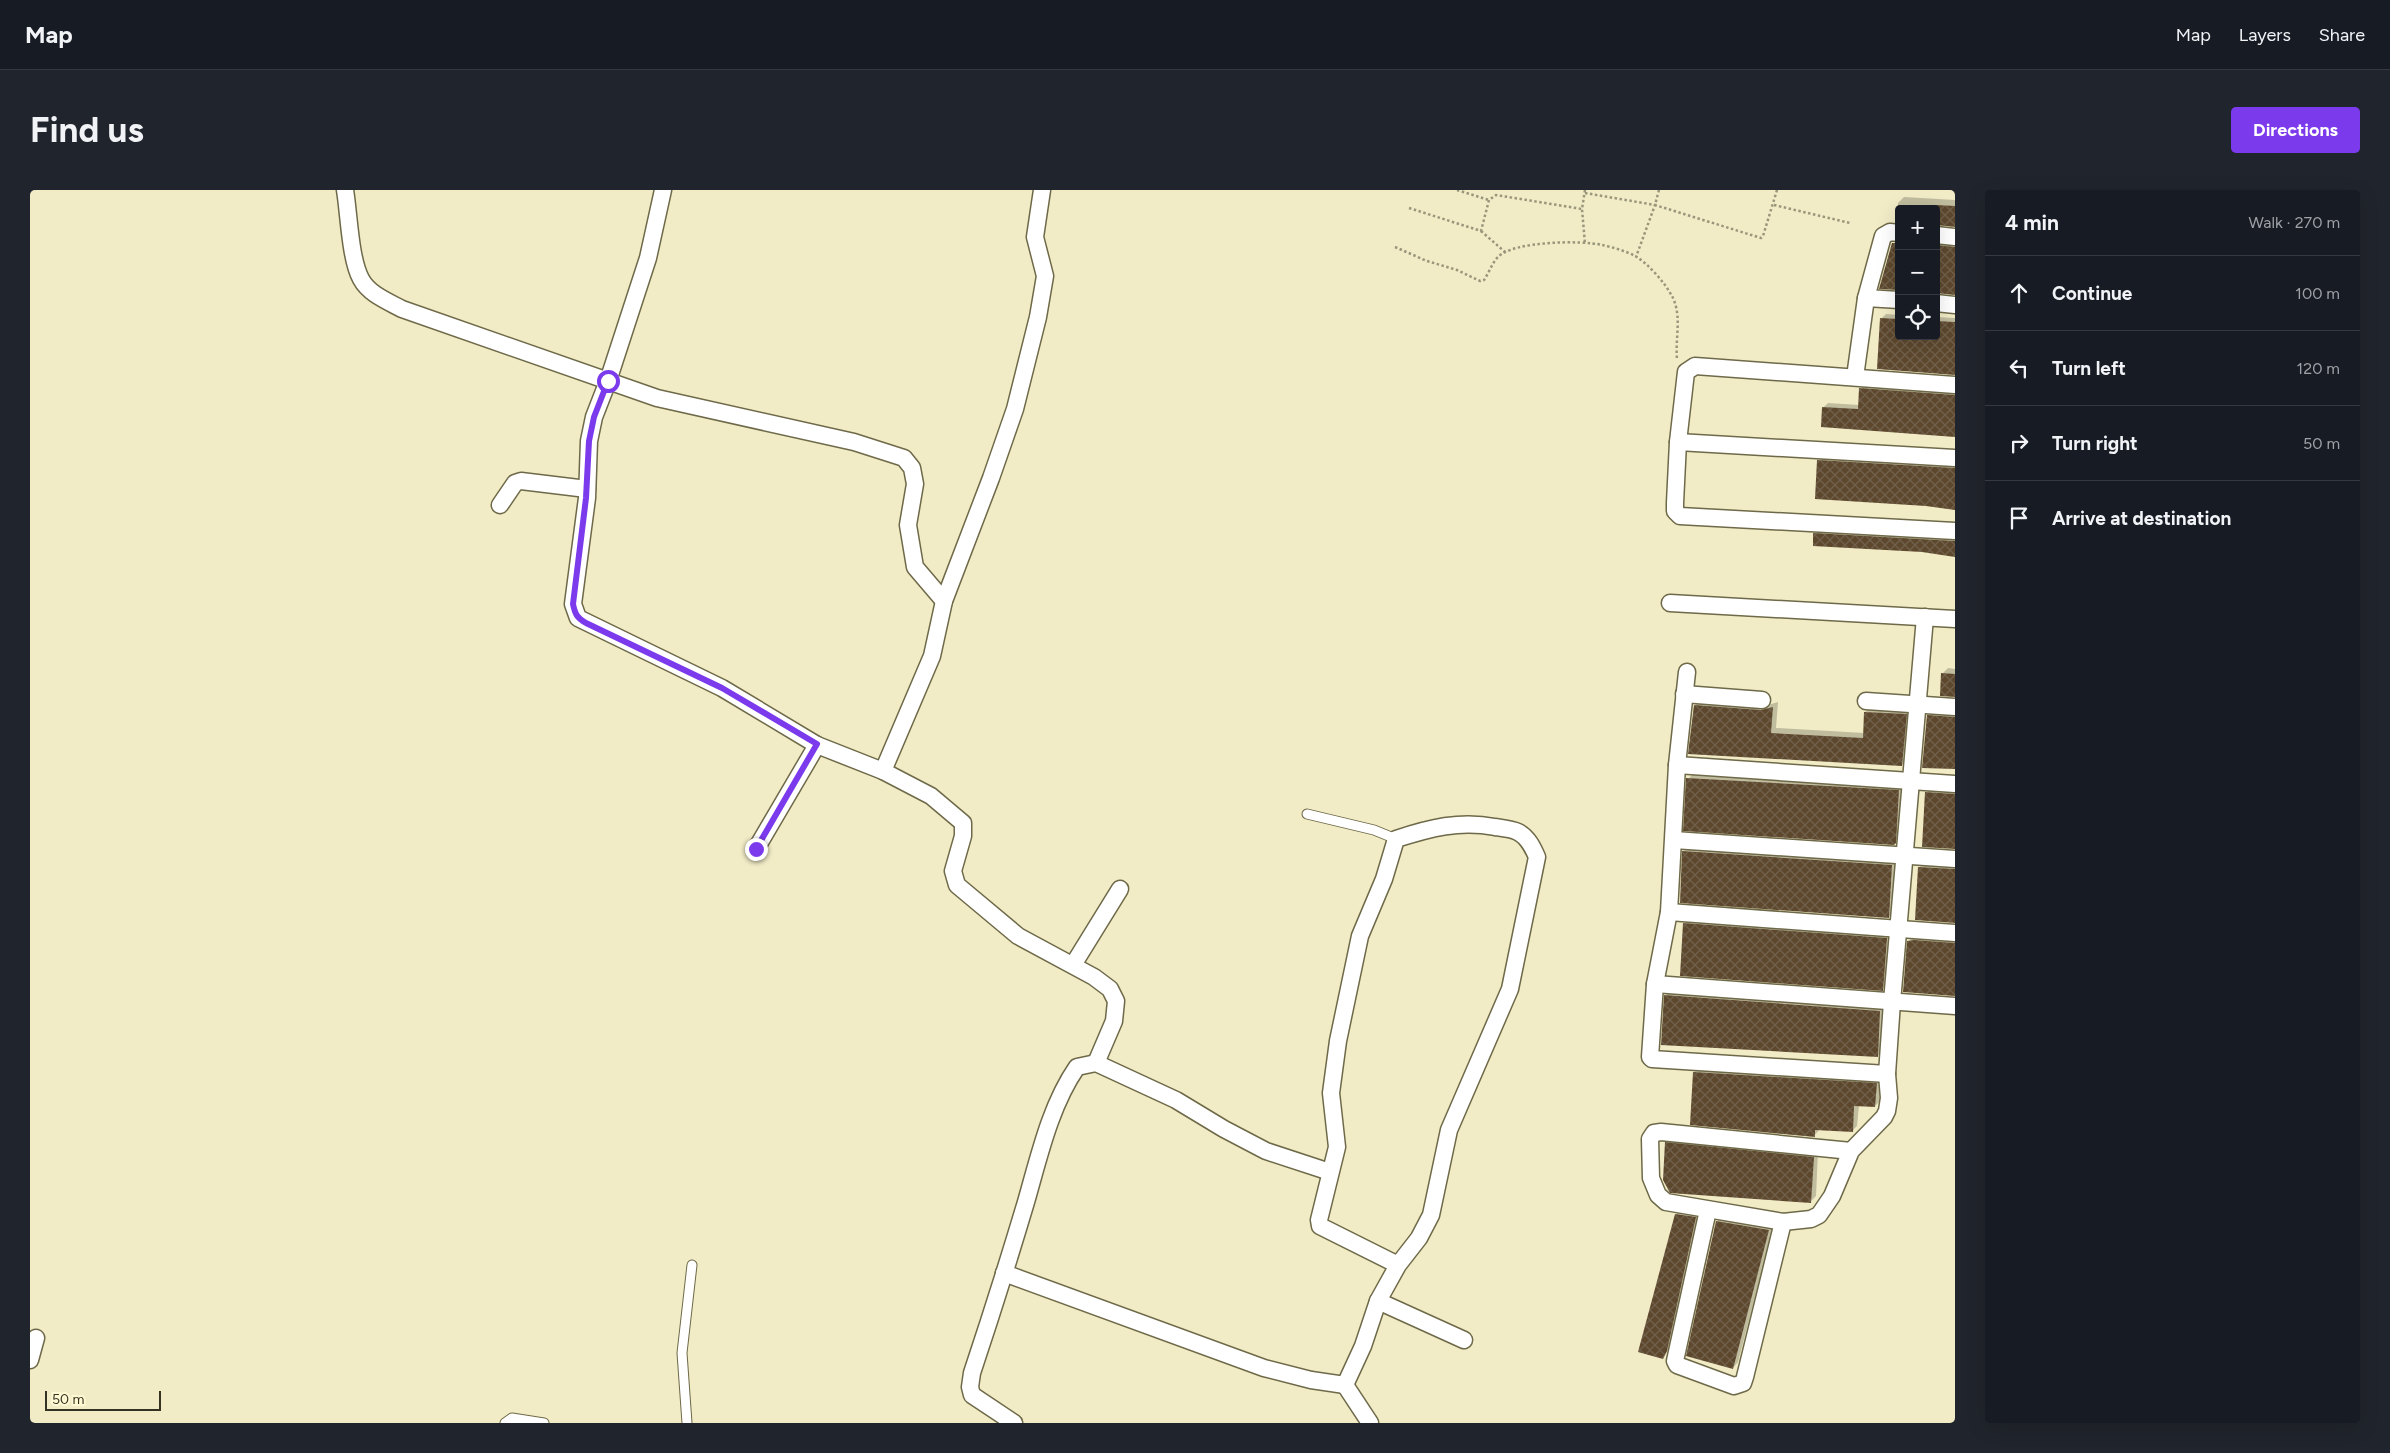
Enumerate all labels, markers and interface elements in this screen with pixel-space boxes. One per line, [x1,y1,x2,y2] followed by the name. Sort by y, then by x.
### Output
[25,20,73,49] text: Map
[2176,24,2211,46] text: Map
[2239,24,2291,46] text: Layers
[2319,24,2365,46] text: Share
[2231,107,2360,153] button: Directions
[30,109,144,151] text: Find us
[1895,205,1940,340] map controls
[1895,205,1940,250] button: +
[2005,210,2059,235] text: 4 min
[2249,213,2340,232] text: Walk · 270 m
[1895,250,1940,295] button: −
[2005,279,2033,307] icon: ahead
[2052,282,2132,305] text: Continue
[2295,284,2340,303] text: 100 m
[1895,295,1940,340] button: locate
[2005,354,2033,382] icon: left
[2052,357,2126,380] text: Turn left
[2297,359,2340,378] text: 120 m
[597,370,620,393] route start
[2005,429,2033,457] icon: right
[2052,432,2138,455] text: Turn right
[2303,434,2340,453] text: 50 m
[2005,504,2033,532] icon: arrive
[2052,507,2231,530] text: Arrive at destination
[745,838,768,861] route end
[45,1388,161,1411] scale bar
[52,1391,84,1408] text: 50 m

